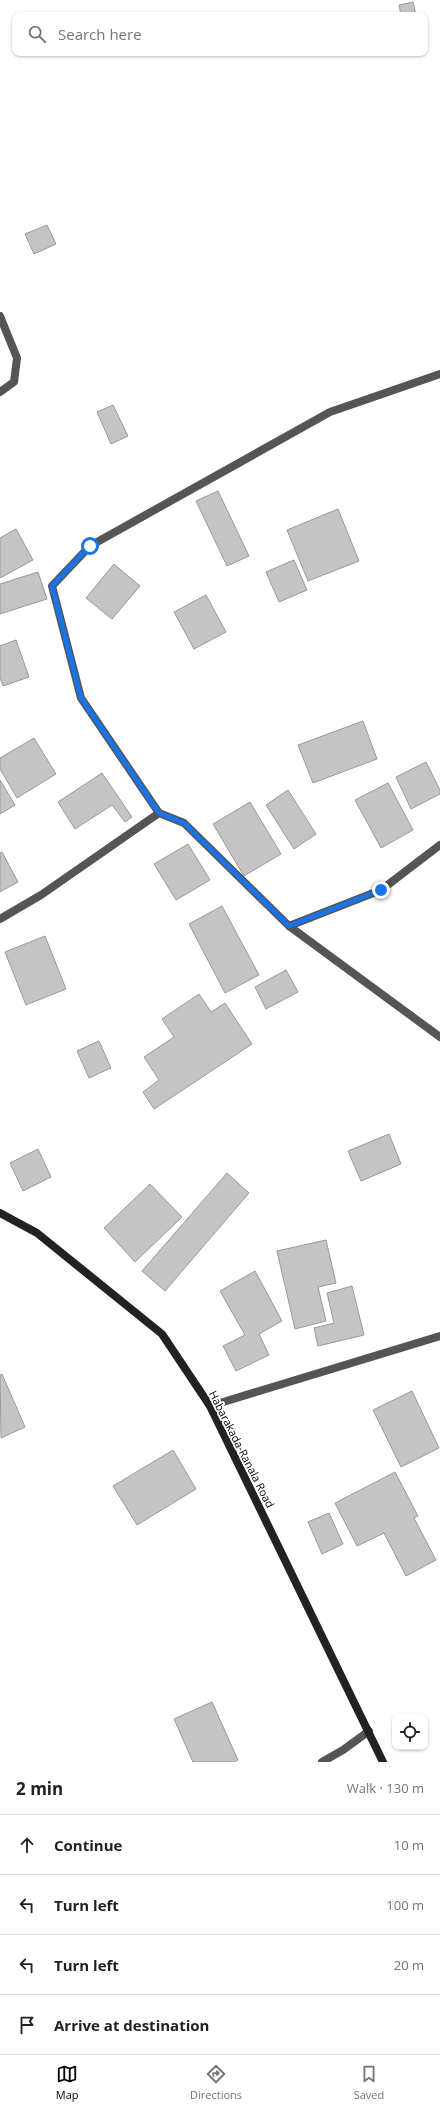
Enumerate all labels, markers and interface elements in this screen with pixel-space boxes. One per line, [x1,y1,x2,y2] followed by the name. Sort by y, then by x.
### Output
[12,12,428,56] search box
[26,23,48,45] icon: search
[58,24,142,44] text: Search here
[81,537,99,555] route start
[372,881,390,899] route end
[206,1388,278,1510] street label: Habarakada-Ranala Road
[392,1714,428,1750] map controls
[392,1714,428,1750] button: locate
[16,1777,63,1800] text: 2 min
[347,1779,424,1797] text: Walk · 130 m
[16,1834,38,1856] icon: ahead
[54,1835,122,1855] text: Continue
[394,1836,424,1854] text: 10 m
[16,1894,38,1916] icon: left
[54,1895,119,1915] text: Turn left
[386,1896,424,1914] text: 100 m
[16,1954,38,1976] icon: left
[54,1955,119,1975] text: Turn left
[394,1956,424,1974] text: 20 m
[16,2014,38,2036] icon: arrive
[54,2015,209,2035] text: Arrive at destination
[56,2063,79,2102] tab: Map
[190,2063,242,2102] tab: Directions
[354,2063,384,2102] tab: Saved

